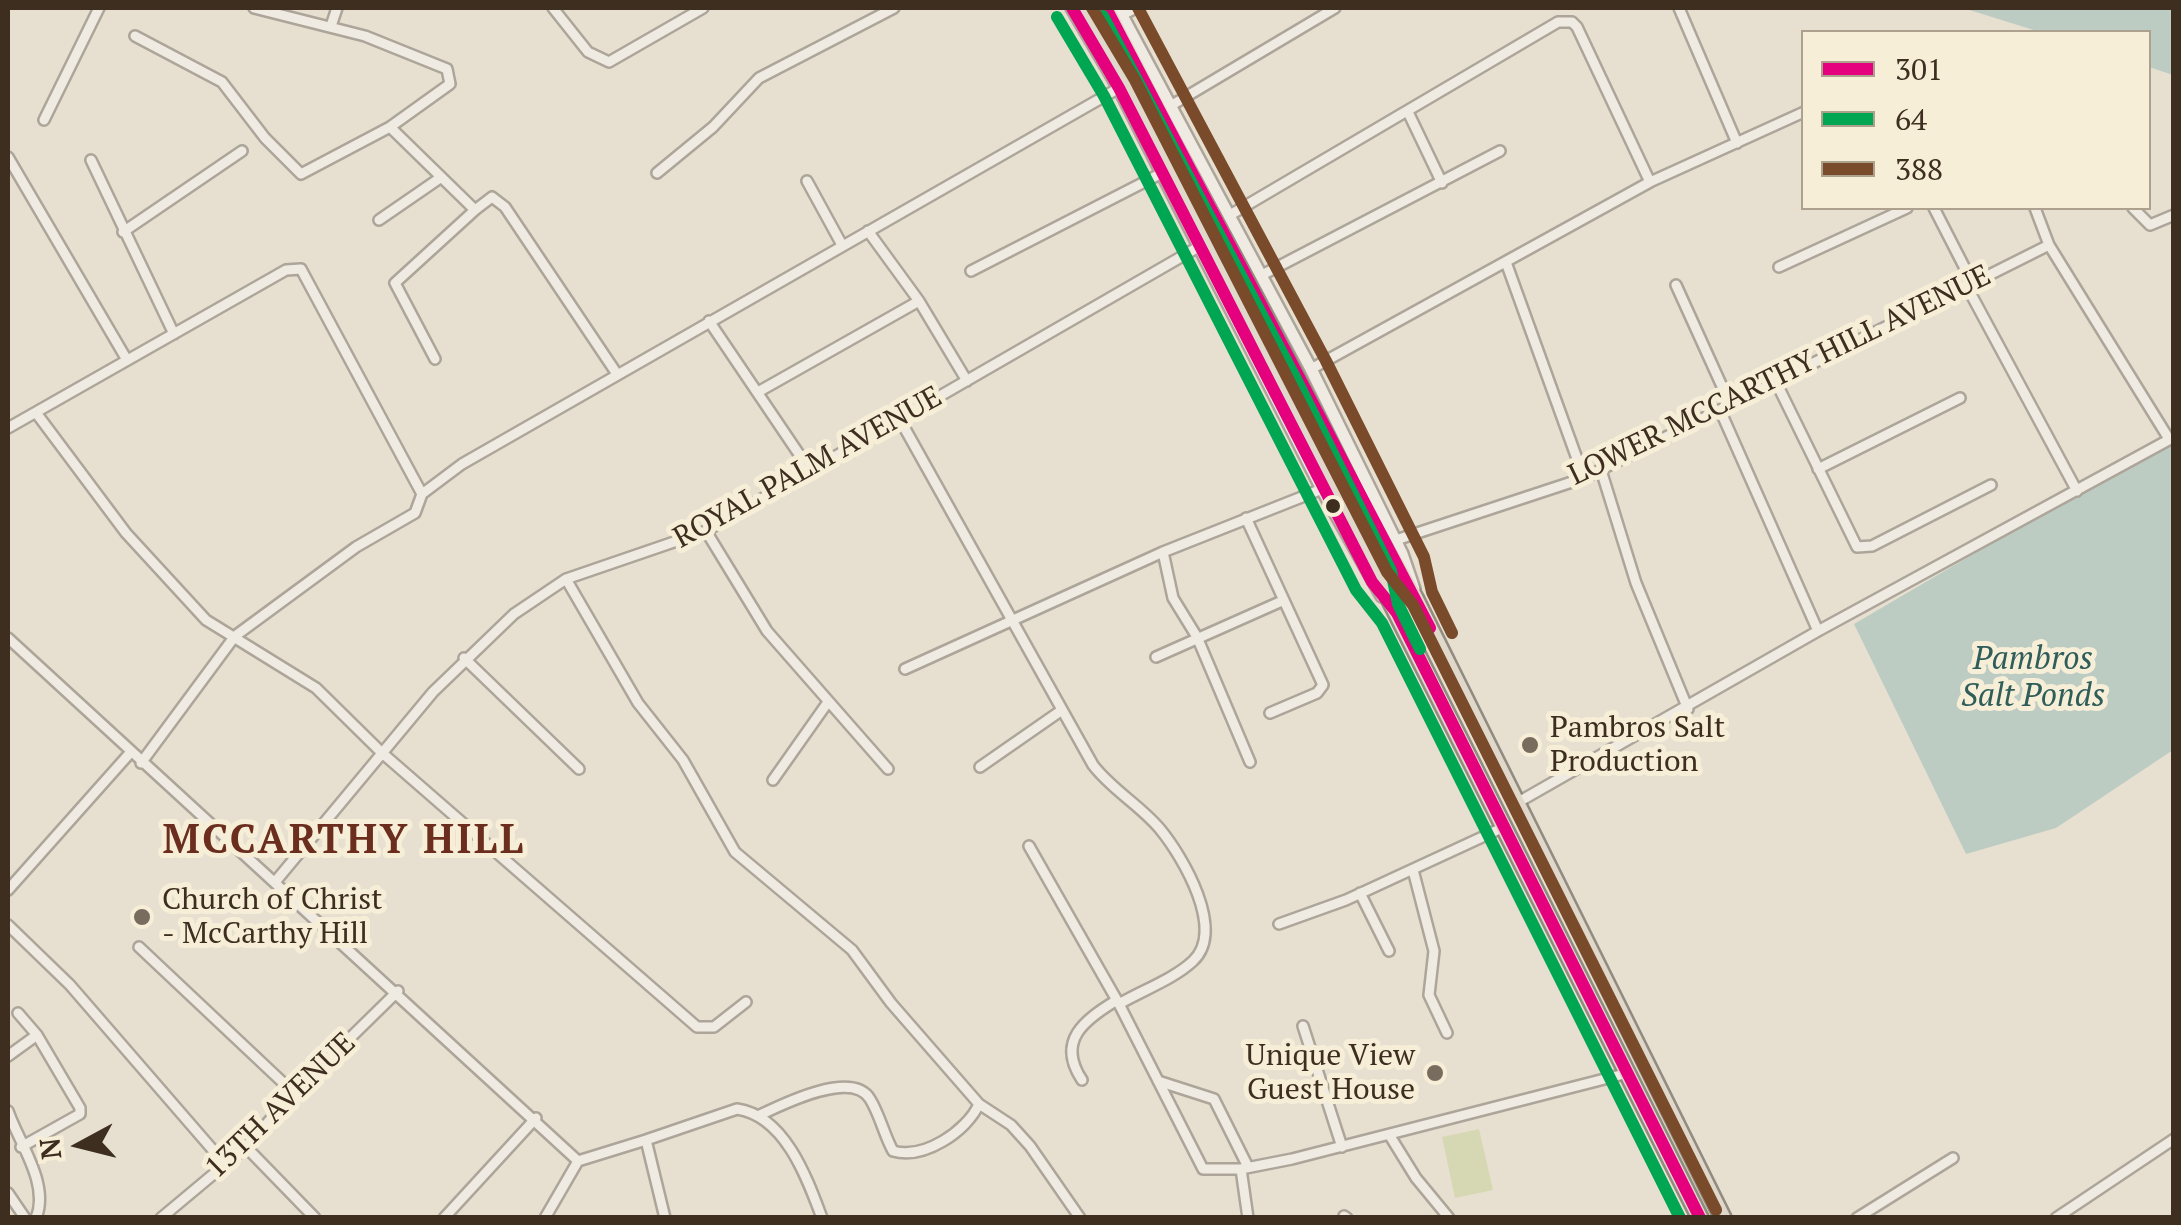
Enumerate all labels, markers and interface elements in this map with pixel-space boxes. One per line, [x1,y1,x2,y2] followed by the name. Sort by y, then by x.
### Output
[1801,30,2151,210] legend
[1895,49,1943,89] text: 301
[1895,99,1927,139] text: 64
[1895,149,1943,189] text: 388
[1563,258,1997,494] street label: LOWER MCCARTHY HILL AVENUE
[668,379,948,557] street label: ROYAL PALM AVENUE
[1323,496,1343,516] unlabelled marker
[1961,641,2105,716] water label: Pambros Salt Ponds
[1550,710,1725,780] place label: Pambros Salt Production
[1519,734,1541,756] marker: Pambros Salt Production
[162,818,526,866] district label: MCCARTHY HILL
[162,882,382,952] place label: Church of Christ - McCarthy Hill
[131,906,153,928] marker: Church of Christ - McCarthy Hill
[198,1025,364,1187] street label: 13TH AVENUE
[1246,1038,1415,1108] place label: Unique View Guest House
[1424,1062,1446,1084] marker: Unique View Guest House
[30,1095,130,1195] north arrow
[30,1136,69,1162] text: N

